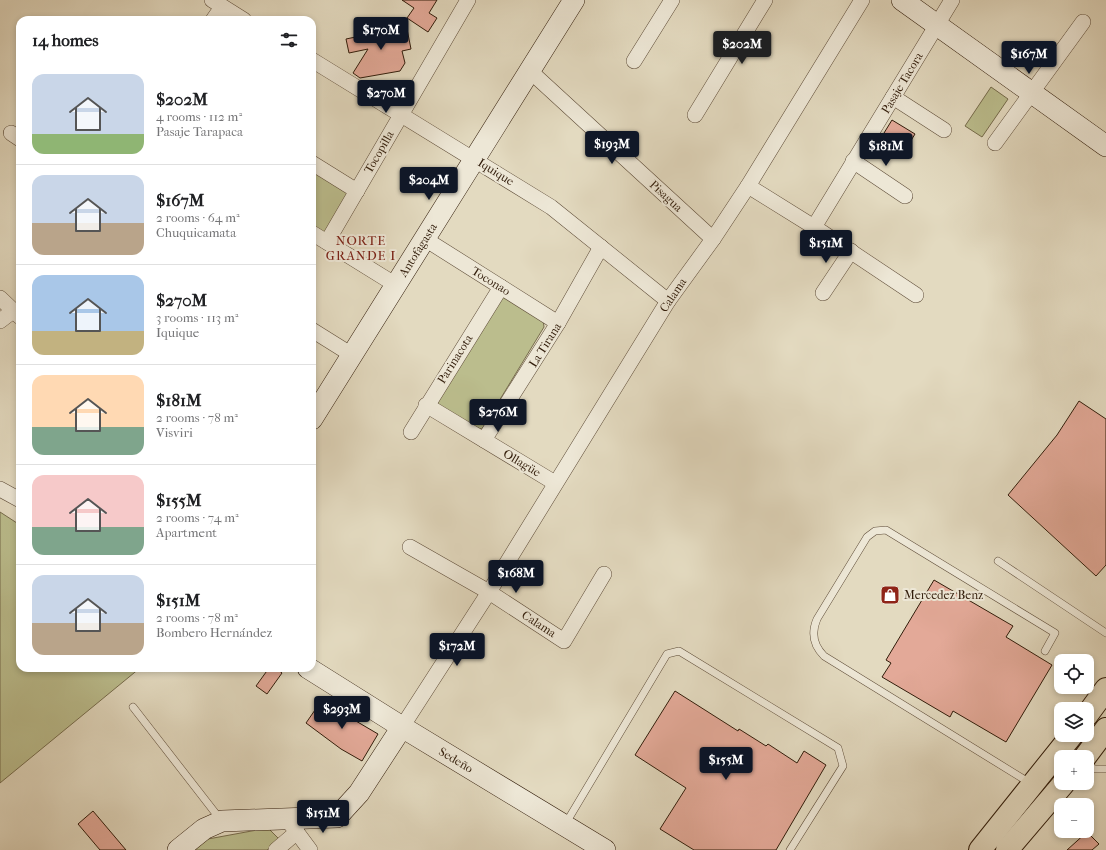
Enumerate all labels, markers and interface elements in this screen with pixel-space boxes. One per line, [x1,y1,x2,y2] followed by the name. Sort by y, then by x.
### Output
[353,17,409,51] pin: $170M
[362,22,400,37] text: $170M
[278,29,300,51] icon: filters
[32,30,99,50] text: 14 homes
[714,31,770,65] pin: $202M
[722,36,762,51] text: $202M
[1001,41,1057,75] pin: $167M
[1011,46,1047,61] text: $167M
[878,50,926,116] street label: Pasaje Tacora
[358,80,414,114] pin: $270M
[366,85,406,100] text: $270M
[156,89,208,109] text: $202M
[64,90,112,138] icon: home
[156,109,242,124] text: 4 rooms · 112 m²
[156,124,243,139] text: Pasaje Tarapaca
[361,128,397,176] street label: Tocopilla
[584,131,640,165] pin: $193M
[858,133,914,167] pin: $181M
[594,136,630,151] text: $193M
[869,138,903,153] text: $181M
[475,155,517,189] street label: Iquique
[401,167,457,201] pin: $204M
[409,172,449,187] text: $204M
[647,177,686,215] street label: Pisagua
[156,190,204,210] text: $167M
[64,191,112,239] icon: home
[156,210,240,225] text: 2 rooms · 64 m²
[395,220,440,280] street label: Antofagasta
[156,225,236,240] text: Chuquicamata
[798,230,854,264] pin: $151M
[326,233,396,263] district label: NORTE GRANDE I
[809,235,843,250] text: $151M
[469,264,513,298] street label: Toconao
[657,275,690,315] street label: Calama
[156,290,207,310] text: $270M
[64,291,112,339] icon: home
[156,310,238,325] text: 3 rooms · 113 m²
[526,320,564,370] street label: La Tirana
[156,325,199,340] text: Iquique
[434,332,476,386] street label: Parinacota
[156,390,202,410] text: $181M
[64,391,112,439] icon: home
[470,399,526,433] pin: $276M
[478,404,518,419] text: $276M
[156,410,238,425] text: 2 rooms · 78 m²
[156,425,193,440] text: Visviri
[501,446,543,480] street label: Ollagüe
[156,490,202,510] text: $155M
[64,491,112,539] icon: home
[156,510,239,525] text: 2 rooms · 74 m²
[156,525,217,540] text: Apartment
[488,560,544,594] pin: $168M
[497,565,535,580] text: $168M
[879,584,901,606] shop icon: Mercedez Benz
[904,588,984,602] place label: Mercedez Benz
[156,590,200,610] text: $151M
[64,591,112,639] icon: home
[519,608,559,640] street label: Calama
[156,610,238,625] text: 2 rooms · 78 m²
[156,625,272,640] text: Bombero Hernández
[429,633,485,667] pin: $172M
[439,638,475,653] text: $172M
[1054,654,1094,838] map controls
[1054,654,1094,694] button: locate
[314,696,370,730] pin: $293M
[323,701,361,716] text: $293M
[1054,702,1094,742] button: layers
[436,744,476,776] street label: Sedeño
[698,747,754,781] pin: $155M
[1054,750,1094,790] button: +
[709,752,743,767] text: $155M
[1054,798,1094,838] button: −
[295,800,351,834] pin: $151M
[306,805,340,820] text: $151M

